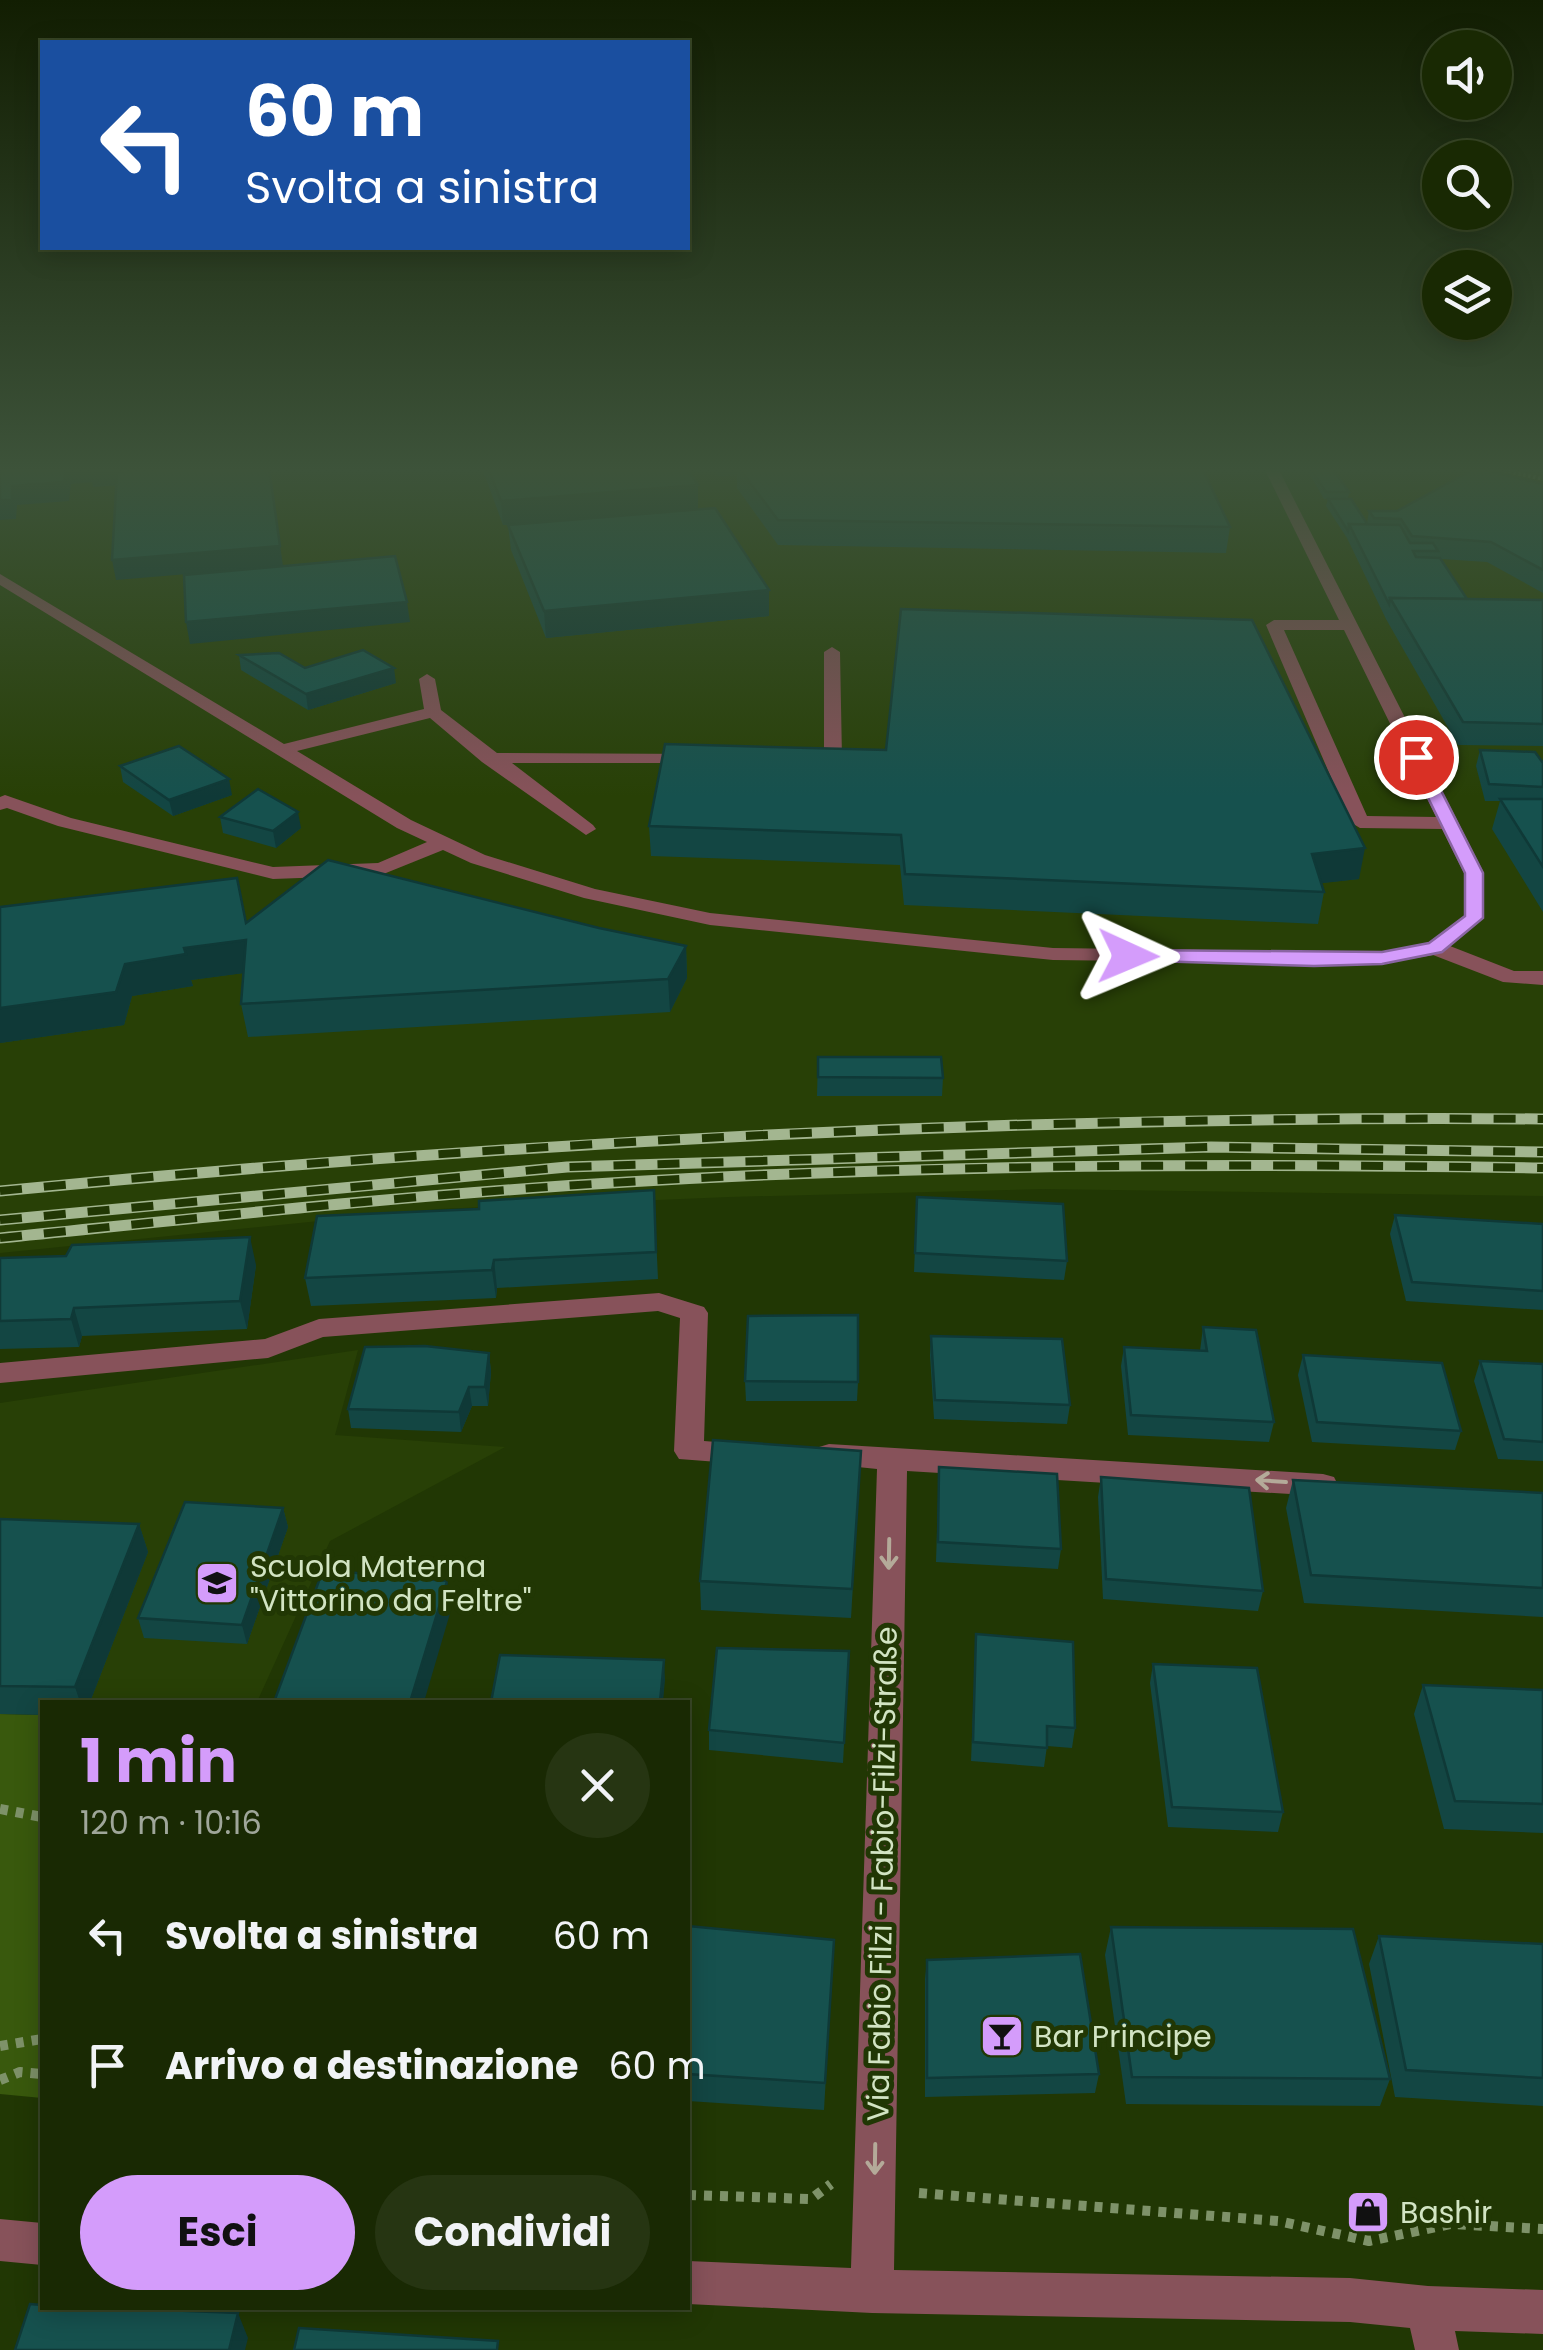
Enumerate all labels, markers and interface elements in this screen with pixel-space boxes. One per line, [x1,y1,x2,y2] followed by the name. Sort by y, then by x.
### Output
[1422,30,1512,340] map controls
[1422,30,1512,120] button: sound
[245,62,424,161] text: 60 m
[80,80,210,210] icon: left
[1422,140,1512,230] button: search
[245,156,599,219] text: Svolta a sinistra
[1422,250,1512,340] button: layers
[1374,715,1459,800] pin
[1389,730,1444,785] icon: arrive
[1076,904,1180,1008] position arrow
[1256,1471,1288,1490] one-way arrow
[880,1538,899,1570] one-way arrow
[250,1545,532,1622] place label: Scuola Materna "Vittorino da Feltre"
[194,1560,240,1606] school or university icon: Scuola Materna "Vittorino da Feltre"
[856,1626,908,2122] street label: Via Fabio Filzi - Fabio-Filzi-Straße
[80,1719,237,1803] text: 1 min
[545,1733,650,1838] button: close
[80,1800,262,1845] text: 120 m · 10:16
[80,1908,135,1963] icon: left
[165,1909,479,1962] text: Svolta a sinistra
[553,1909,650,1962] text: 60 m
[979,2013,1025,2059] bar icon: Bar Principe
[1034,2015,1211,2058] place label: Bar Principe
[80,2038,135,2093] icon: arrive
[165,2039,578,2092] text: Arrivo a destinazione
[608,2039,706,2092] text: 60 m
[866,2142,884,2174] one-way arrow
[80,2175,355,2290] button: Esci
[375,2175,650,2290] button: Condividi
[1345,2189,1391,2235] shop icon: Bashir
[1400,2191,1492,2234] place label: Bashir

